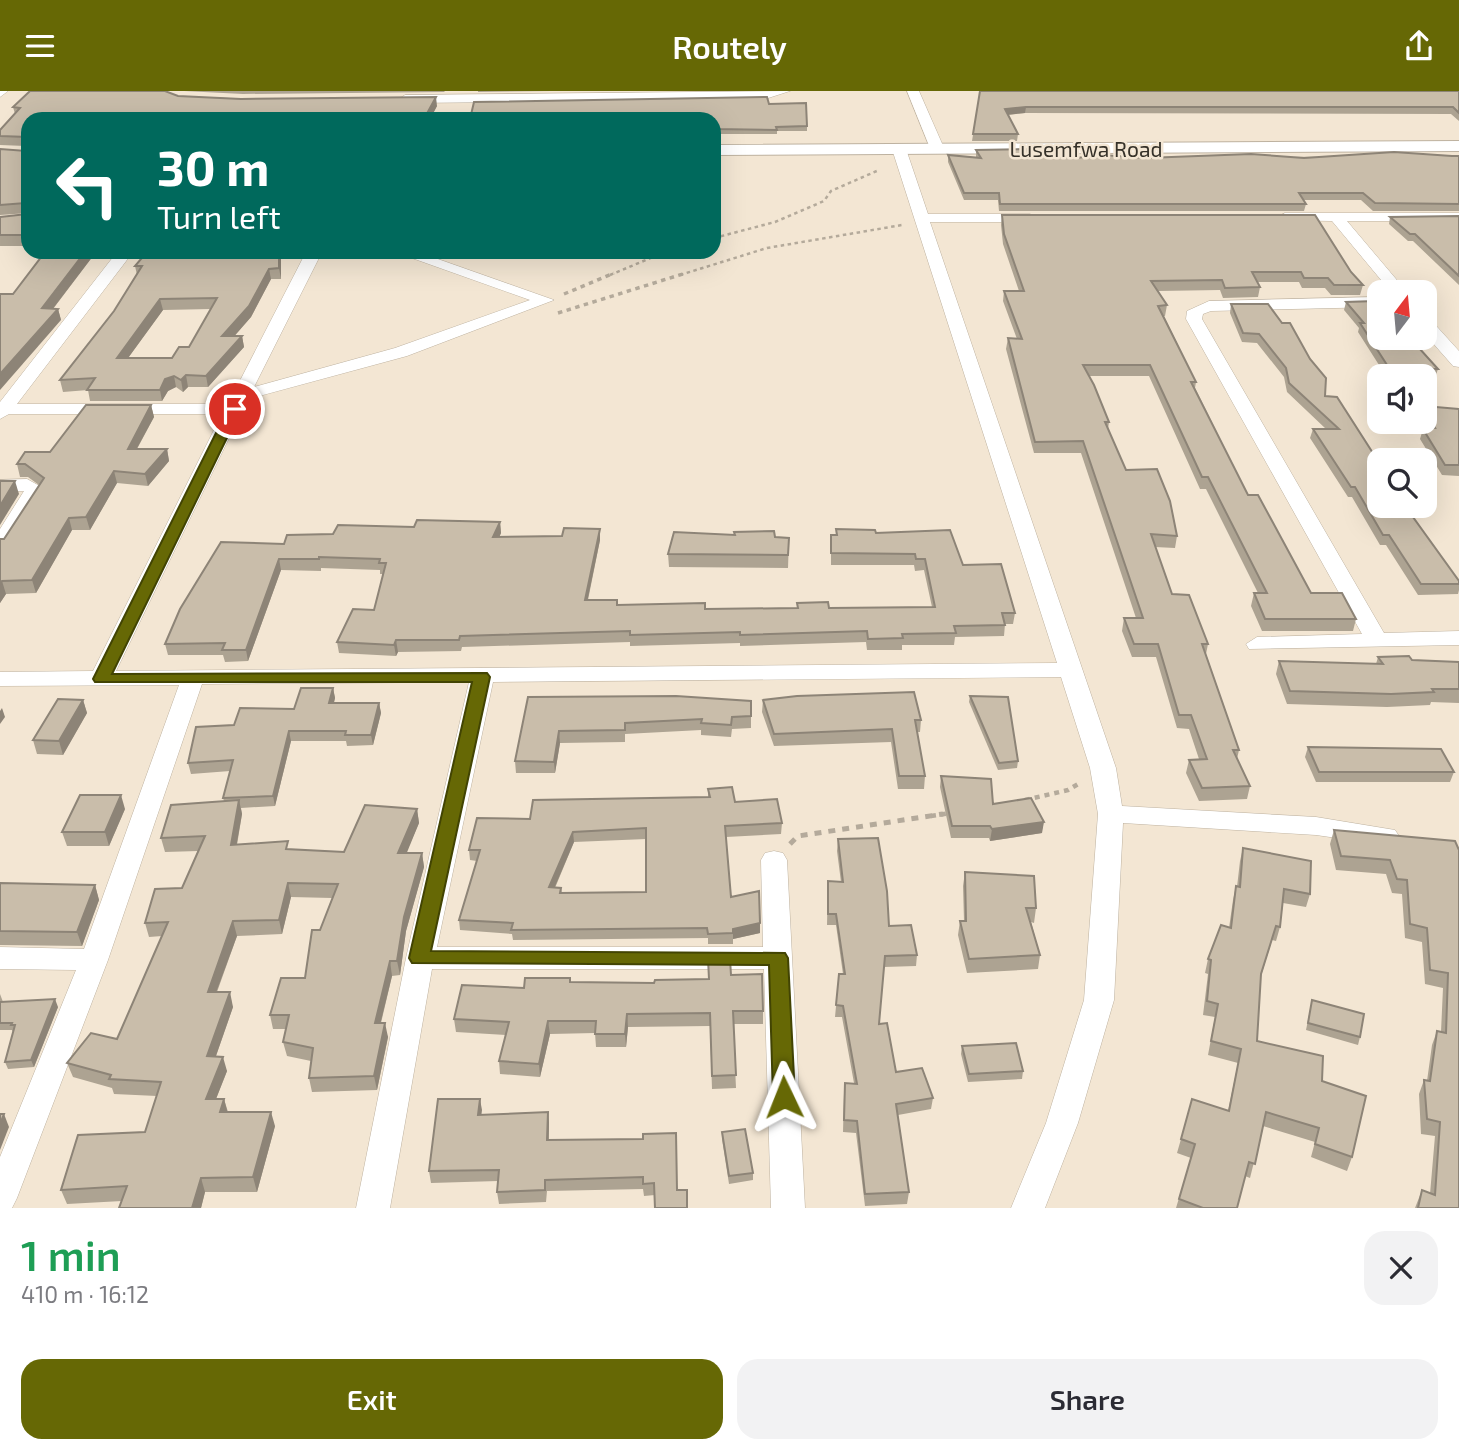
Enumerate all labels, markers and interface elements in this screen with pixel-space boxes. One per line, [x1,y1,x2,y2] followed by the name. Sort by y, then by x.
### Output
[21,27,59,65] icon: menu
[672,27,787,65] text: Routely
[1400,27,1438,65] icon: share
[1010,136,1162,161] street label: Lusemfwa Road
[157,137,269,196] text: 30 m
[42,140,133,231] icon: left
[157,197,281,235] text: Turn left
[1367,280,1437,350] north arrow
[1367,280,1437,518] map controls
[1367,364,1437,434] button: sound
[205,379,265,439] pin
[216,390,254,428] icon: arrive
[1367,448,1437,518] button: search
[747,1060,821,1134] position arrow
[21,1229,121,1279] text: 1 min
[1364,1231,1438,1305] button: close
[21,1280,149,1308] text: 410 m · 16:12
[21,1359,723,1439] button: Exit
[737,1359,1438,1439] button: Share

